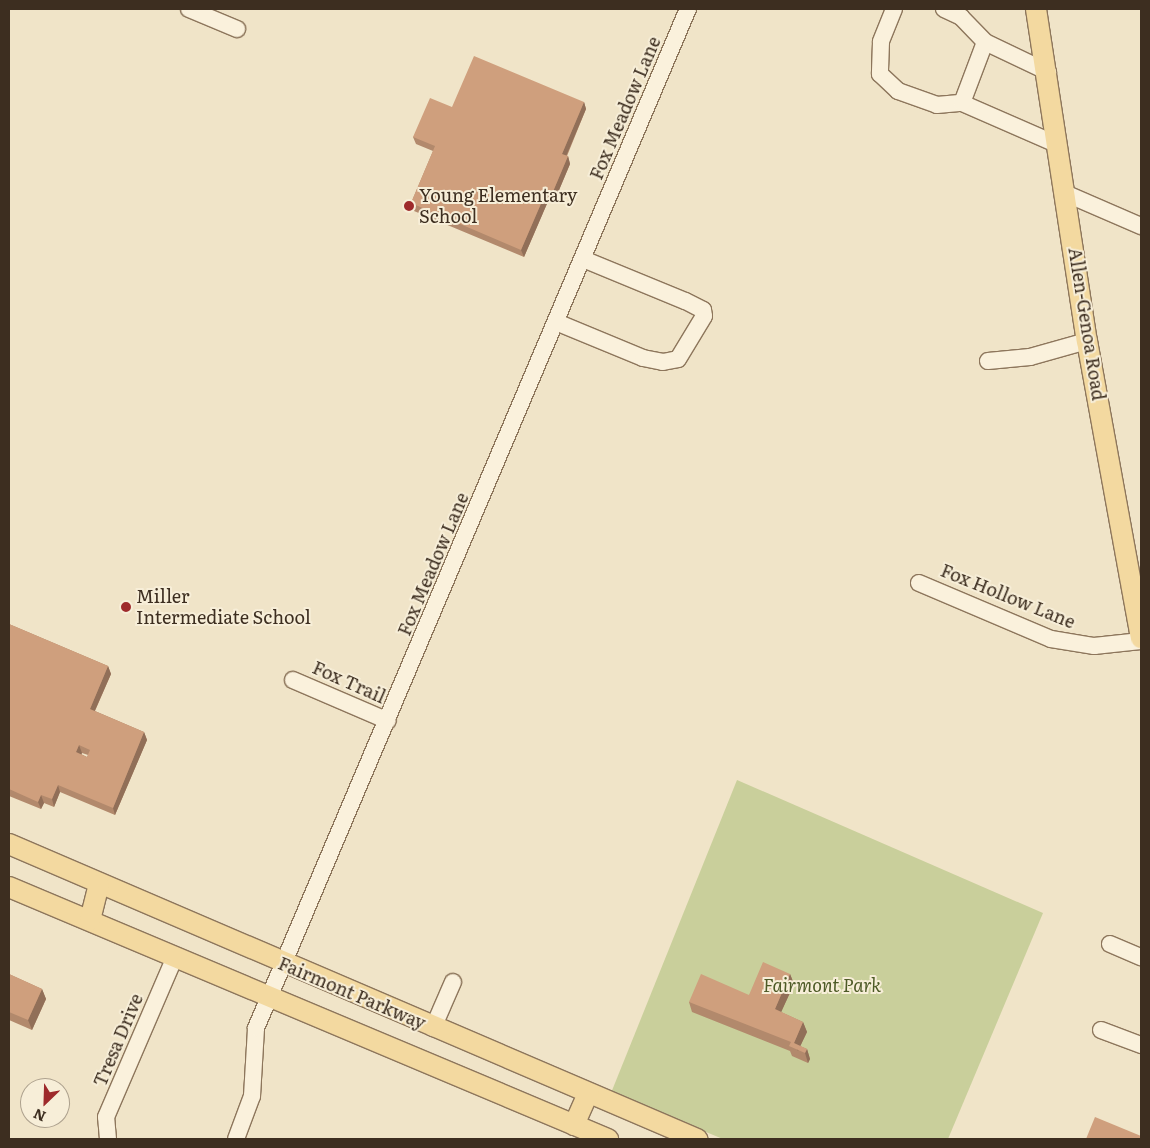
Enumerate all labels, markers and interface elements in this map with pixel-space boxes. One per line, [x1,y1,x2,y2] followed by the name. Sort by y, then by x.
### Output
[585,33,665,183] street label: Fox Meadow Lane
[419,185,577,228] place label: Young Elementary School
[403,200,415,212] marker: Young Elementary School
[1064,246,1110,402] street label: Allen-Genoa Road
[393,489,473,639] street label: Fox Meadow Lane
[938,559,1078,633] street label: Fox Hollow Lane
[136,586,311,628] place label: Miller Intermediate School
[120,601,132,613] marker: Miller Intermediate School
[309,656,389,708] street label: Fox Trail
[275,952,429,1034] street label: Fairmont Parkway
[763,974,881,996] park label: Fairmont Park
[89,990,147,1090] street label: Tresa Drive
[20,1078,70,1128] north arrow
[30,1104,49,1127] text: N

